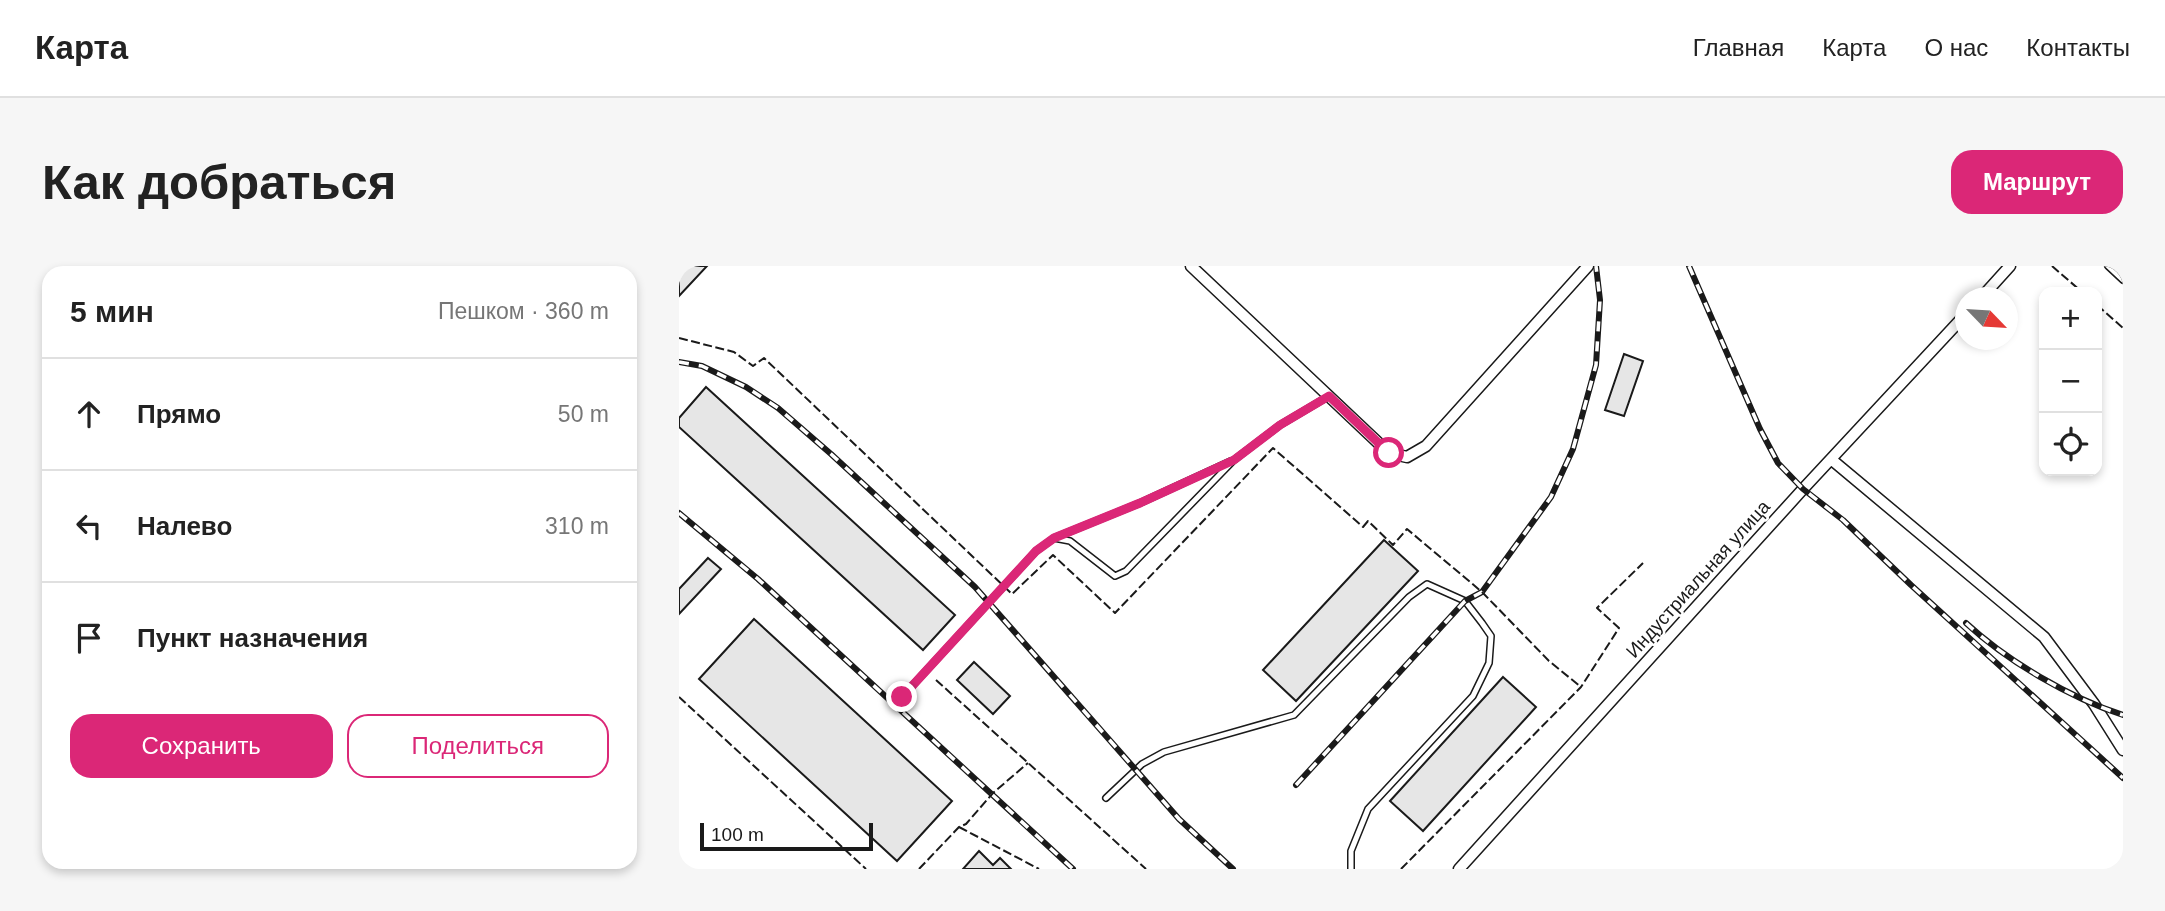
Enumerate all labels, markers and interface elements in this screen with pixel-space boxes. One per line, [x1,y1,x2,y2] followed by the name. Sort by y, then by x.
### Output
[35,29,128,66] text: Карта
[1693,34,1784,61] text: Главная
[1822,34,1886,61] text: Карта
[1924,34,1988,61] text: О нас
[2026,34,2130,61] text: Контакты
[1951,150,2123,214] button: Маршрут
[42,155,396,209] text: Как добраться
[1955,287,2018,350] north arrow
[2039,287,2102,476] map controls
[2039,287,2102,350] button: +
[70,295,154,328] text: 5 мин
[438,298,609,324] text: Пешком · 360 m
[2039,350,2102,413] button: −
[70,395,108,433] icon: ahead
[137,399,221,429] text: Прямо
[558,401,609,427] text: 50 m
[2039,413,2102,476] button: locate
[1373,437,1404,468] route start
[1622,496,1774,662] street label: Индустриальная улица
[70,507,108,545] icon: left
[137,511,232,541] text: Налево
[545,513,609,539] text: 310 m
[70,619,108,657] icon: arrive
[137,623,368,653] text: Пункт назначения
[886,681,917,712] route end
[70,714,333,778] button: Сохранить
[347,714,609,778] button: Поделиться
[700,820,873,852] scale bar
[711,824,764,845] text: 100 m

